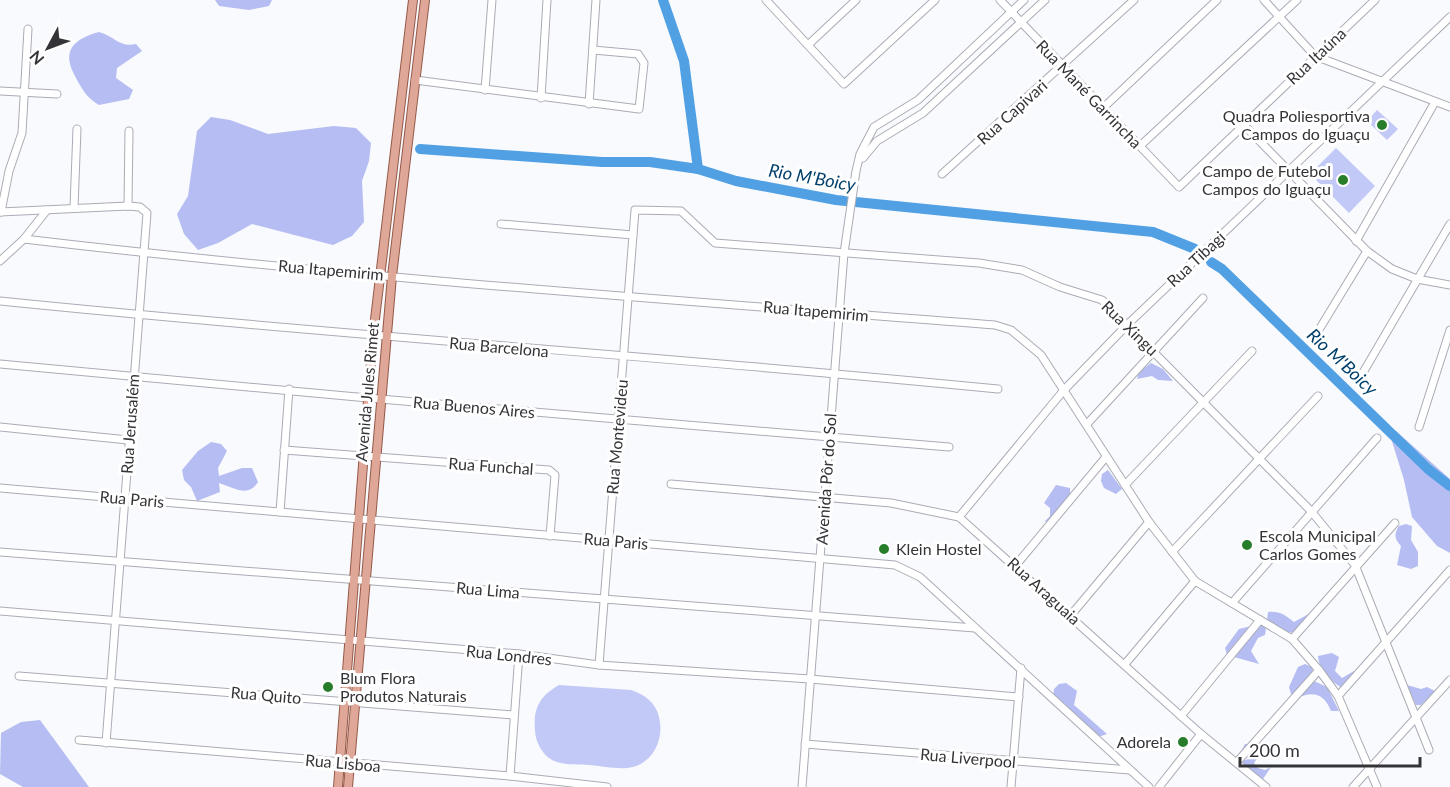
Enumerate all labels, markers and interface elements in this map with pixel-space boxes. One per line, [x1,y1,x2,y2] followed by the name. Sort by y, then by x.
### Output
[18,18,78,78] north arrow
[1282,23,1349,88] street label: Rua Itaúna
[1033,36,1146,152] street label: Rua Mané Garrincha
[25,47,48,69] text: N
[973,75,1051,148] street label: Rua Capivari
[1223,106,1370,143] place label: Quadra Poliesportiva Campos do Iguaçu
[1375,118,1389,132] marker: Quadra Poliesportiva Campos do Iguaçu
[767,159,858,196] water label: Rio M'Boicy
[1202,161,1331,198] place label: Campo de Futebol Campos do Iguaçu
[1336,173,1350,187] marker: Campo de Futebol Campos do Iguaçu
[1163,227,1229,290] street label: Rua Tibagi
[277,255,385,284] street label: Rua Itapemirim
[762,296,870,325] street label: Rua Itapemirim
[1098,296,1163,359] street label: Rua Xingu
[351,321,382,462] street label: Avenida Jules Rimet
[1303,323,1383,400] water label: Rio M'Boicy
[448,333,550,360] street label: Rua Barcelona
[117,373,142,475] street label: Rua Jerusalém
[602,379,631,495] street label: Rua Montevideu
[412,392,536,421] street label: Rua Buenos Aires
[811,413,840,545] street label: Avenida Pôr do Sol
[448,453,534,478] street label: Rua Funchal
[99,486,165,511] street label: Rua Paris
[1259,526,1376,563] place label: Escola Municipal Carlos Gomes
[583,528,649,553] street label: Rua Paris
[1240,538,1254,552] marker: Escola Municipal Carlos Gomes
[896,539,982,558] place label: Klein Hostel
[877,542,891,556] marker: Klein Hostel
[1004,553,1085,628] street label: Rua Araguaia
[455,577,521,602] street label: Rua Lima
[465,641,553,668] street label: Rua Londres
[340,668,467,705] place label: Blum Flora Produtos Naturais
[321,680,335,694] marker: Blum Flora Produtos Naturais
[230,682,302,707] street label: Rua Quito
[1240,730,1420,768] scale bar
[1117,732,1171,751] place label: Adorela
[1176,735,1190,749] marker: Adorela
[1249,739,1300,761] text: 200 m
[919,744,1017,771] street label: Rua Liverpool
[305,750,382,775] street label: Rua Lisboa

